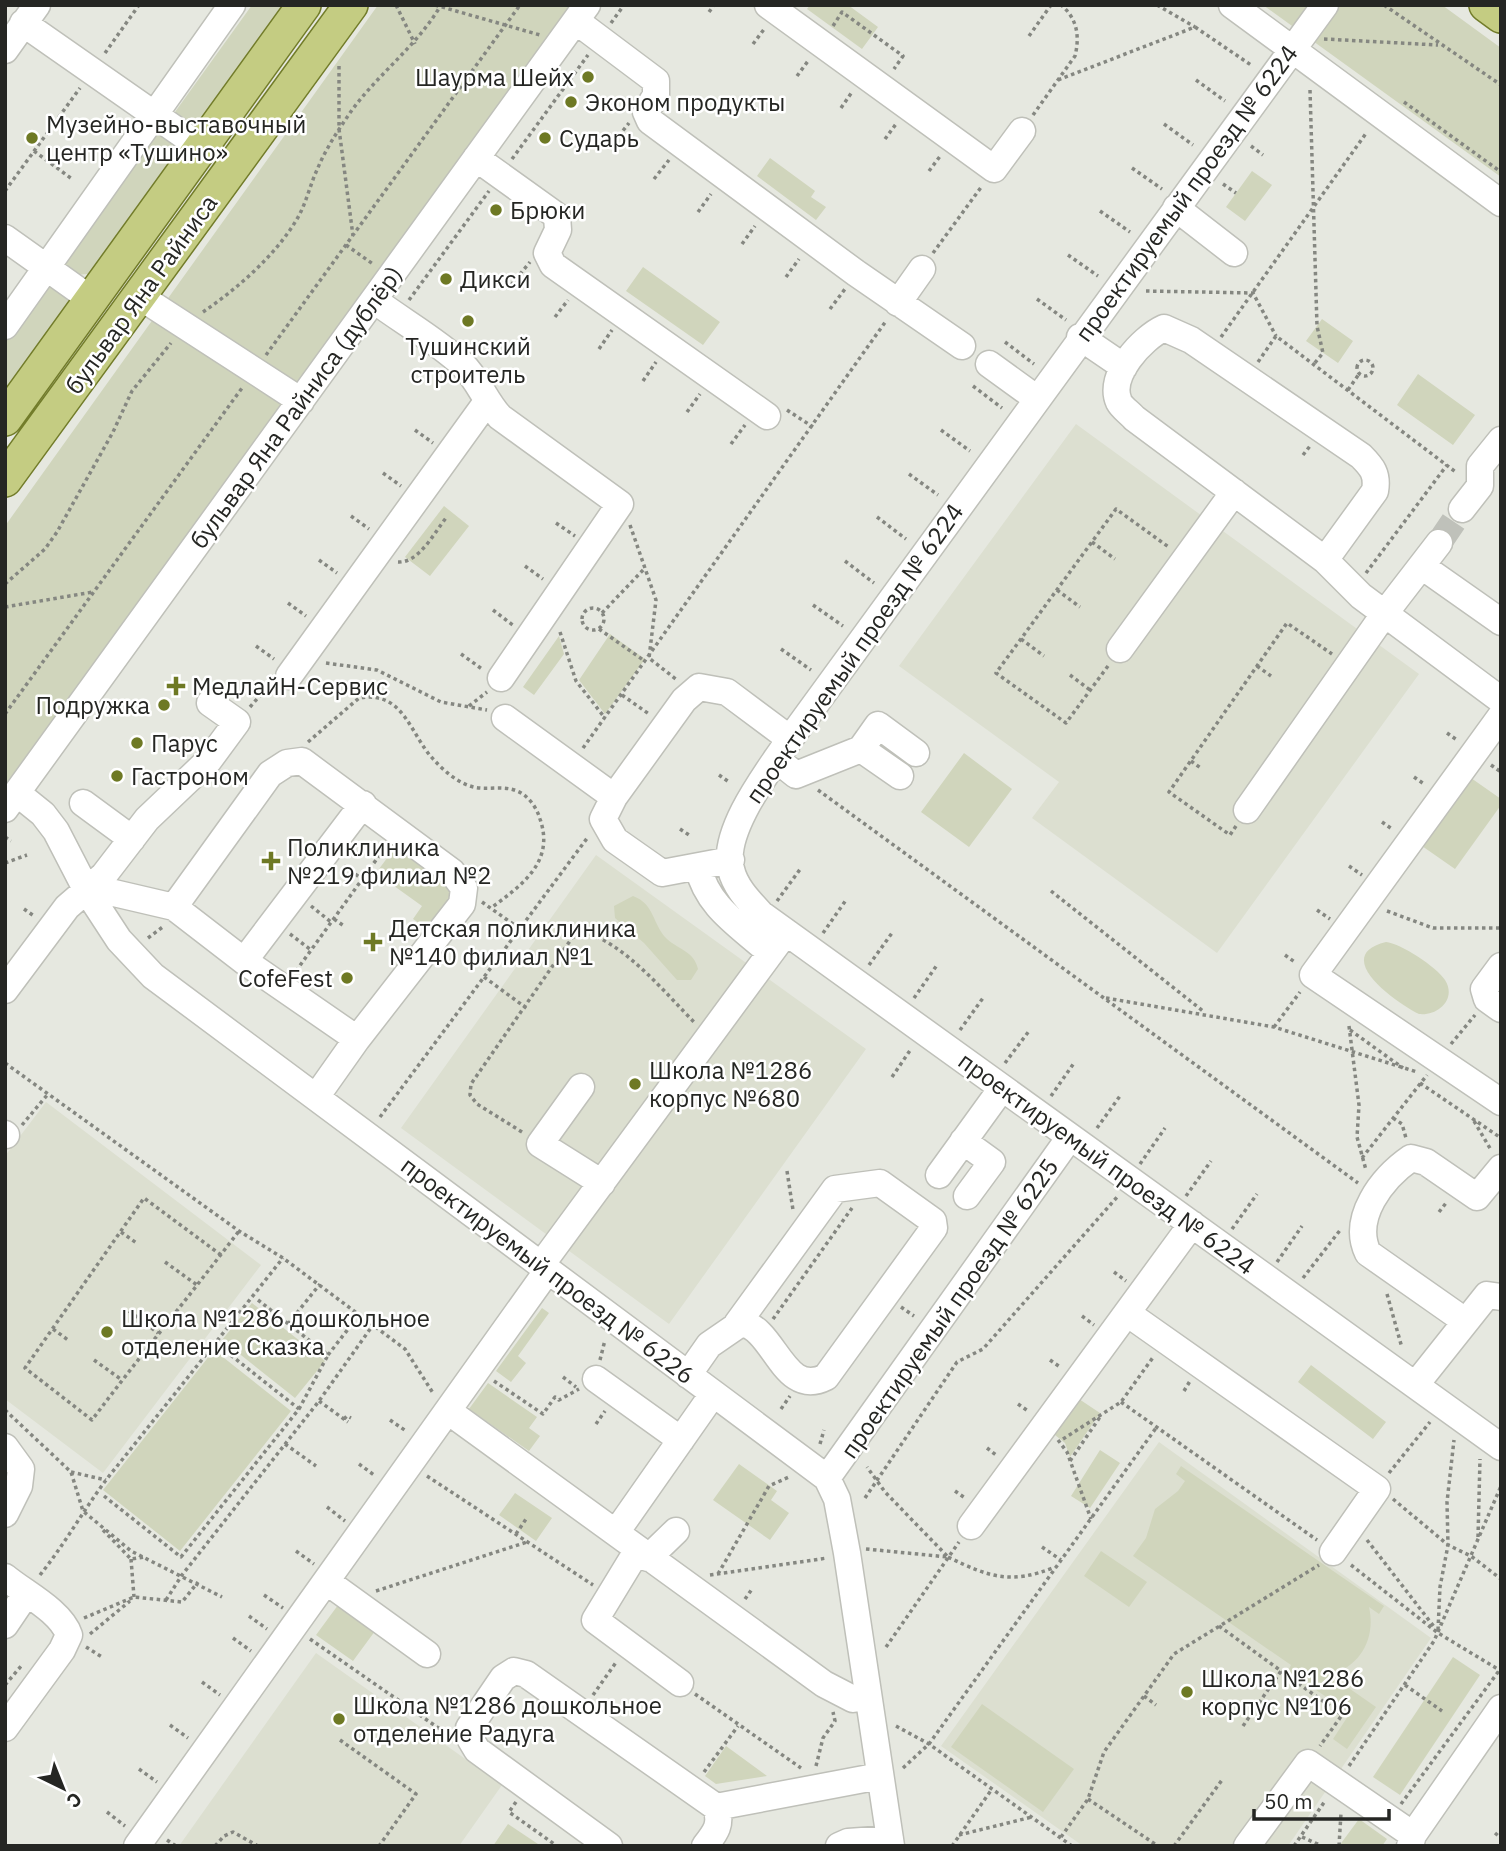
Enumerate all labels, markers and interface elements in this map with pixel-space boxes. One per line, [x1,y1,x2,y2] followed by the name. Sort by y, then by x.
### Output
[1067,38,1305,348] street label: проектируемый проезд № 6224
[415,61,574,93] place label: Шаурма Шейх
[580,69,596,85] marker: Шаурма Шейх
[585,86,785,118] place label: Эконом продукты
[563,94,579,110] marker: Эконом продукты
[46,108,306,168] place label: Музейно-выставочный центр «Тушино»
[559,122,639,154] place label: Сударь
[24,130,40,146] marker: Музейно-выставочный центр «Тушино»
[537,130,553,146] marker: Сударь
[58,188,224,400] street label: бульвар Яна Райниса
[510,194,585,226] place label: Брюки
[488,202,504,218] marker: Брюки
[183,259,409,555] street label: бульвар Яна Райниса (дублёр)
[460,263,531,295] place label: Дикси
[438,271,454,287] marker: Дикси
[460,313,476,329] marker: Тушинский строитель
[405,330,531,390] place label: Тушинский строитель
[738,497,970,809] street label: проектируемый проезд № 6224
[192,670,388,702] place label: МедлайН-Сервис
[166,676,186,696] marker: МедлайН-Сервис
[36,689,150,721] place label: Подружка
[156,697,172,713] marker: Подружка
[151,727,218,759] place label: Парус
[129,735,145,751] marker: Парус
[131,760,249,792] place label: Гастроном
[109,768,125,784] marker: Гастроном
[287,831,492,891] place label: Поликлиника №219 филиал №2
[261,851,281,871] marker: Поликлиника №219 филиал №2
[389,912,636,972] place label: Детская поликлиника №140 филиал №1
[363,932,383,952] marker: Детская поликлиника №140 филиал №1
[238,962,333,994] place label: CofeFest
[339,970,355,986] marker: CofeFest
[952,1044,1262,1282] street label: проектируемый проезд № 6224
[649,1054,812,1114] place label: Школа №1286 корпус №680
[627,1076,643,1092] marker: Школа №1286 корпус №680
[395,1149,701,1391] street label: проектируемый проезд № 6226
[833,1152,1065,1464] street label: проектируемый проезд № 6225
[121,1302,430,1362] place label: Школа №1286 дошкольное отделение Сказка
[99,1324,115,1340] marker: Школа №1286 дошкольное отделение Сказка
[1201,1662,1364,1722] place label: Школа №1286 корпус №106
[1179,1684,1195,1700] marker: Школа №1286 корпус №106
[353,1689,662,1749] place label: Школа №1286 дошкольное отделение Радуга
[331,1711,347,1727] marker: Школа №1286 дошкольное отделение Радуга
[28,1753,98,1823] north arrow
[1254,1778,1389,1822] scale bar
[62,1787,87,1813] text: С
[1264,1787,1313,1815] text: 50 m

